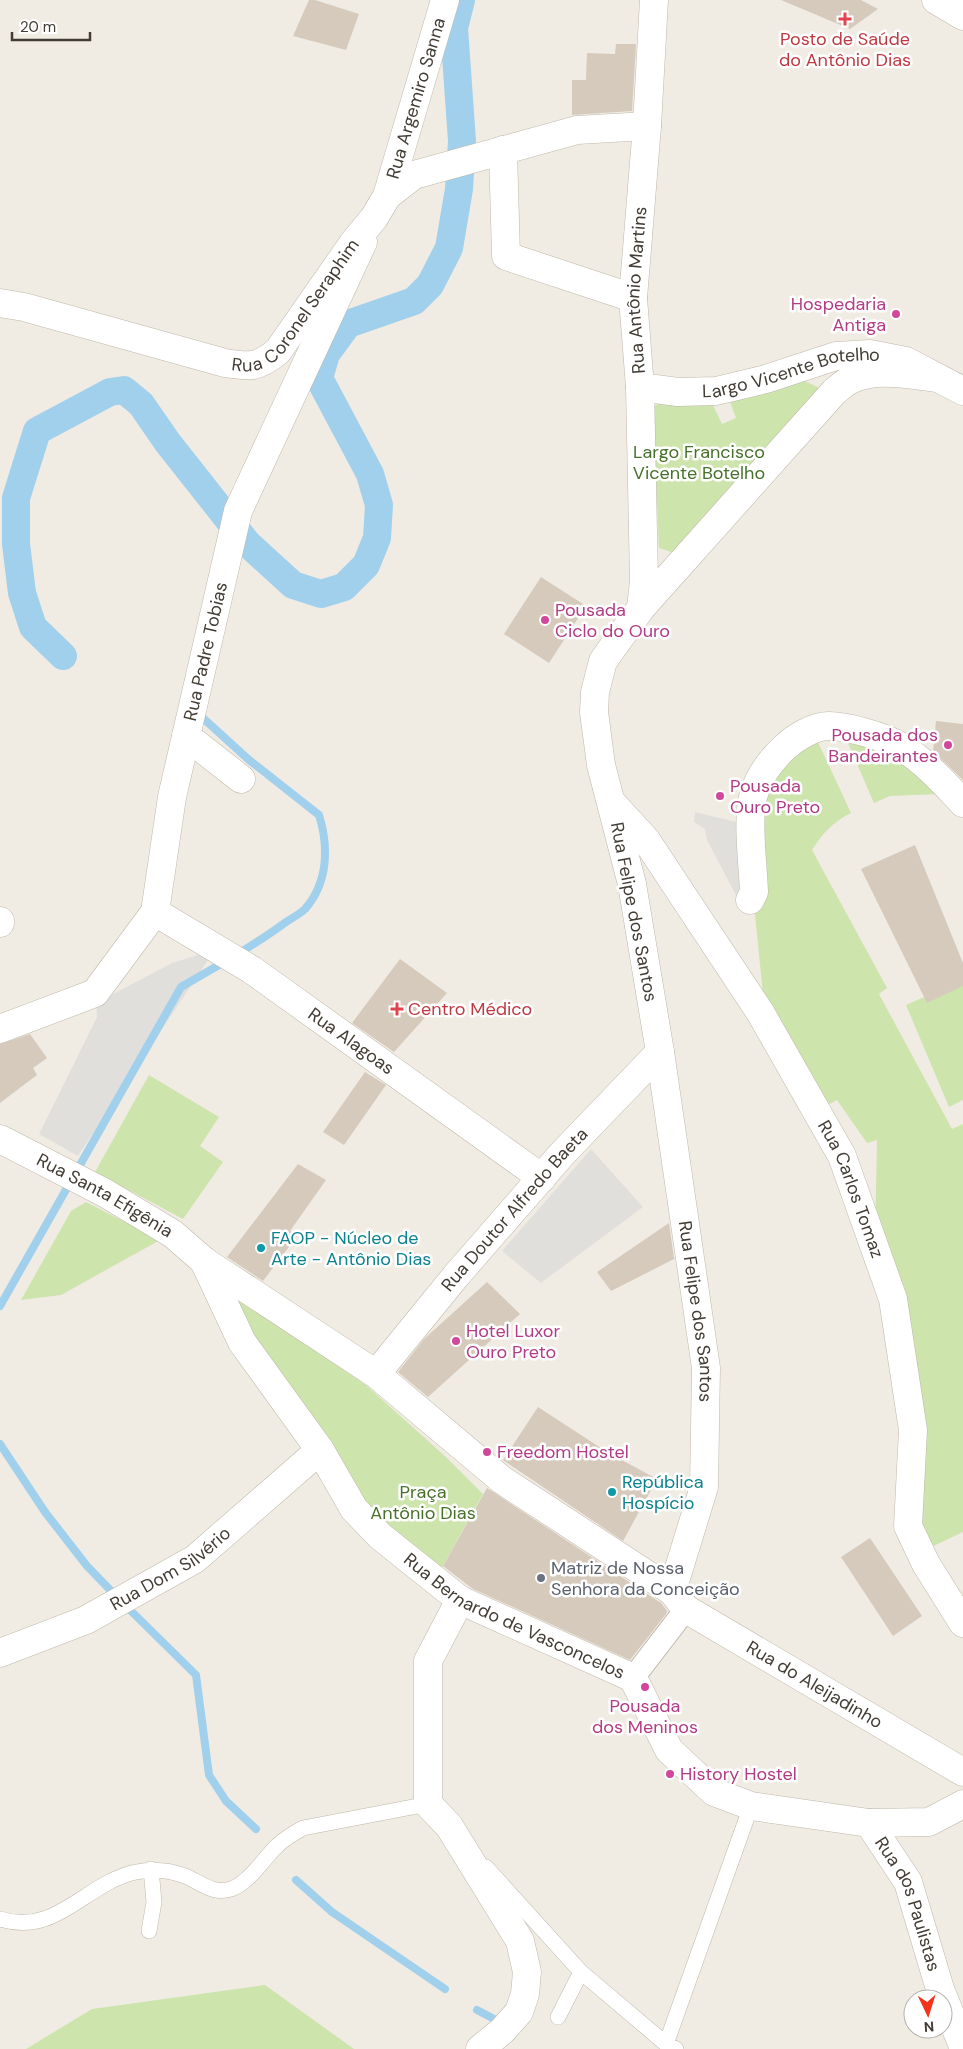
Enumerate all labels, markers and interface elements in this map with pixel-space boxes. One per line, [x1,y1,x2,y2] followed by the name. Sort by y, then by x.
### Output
[12,10,90,42] scale bar
[838,12,852,26] marker: Posto de Saúde do Antônio Dias
[381,15,451,182] street label: Rua Argemiro Sanna
[20,17,56,37] text: 20 m
[779,27,911,72] place label: Posto de Saúde do Antônio Dias
[621,205,652,375] street label: Rua Antônio Martins
[230,234,365,378] street label: Rua Coronel Seraphim
[791,292,886,337] place label: Hospedaria Antiga
[890,308,902,320] marker: Hospedaria Antiga
[702,342,882,404] street label: Largo Vicente Botelho
[633,440,765,485] park label: Largo Francisco Vicente Botelho
[178,580,233,723] street label: Rua Padre Tobias
[555,598,670,643] place label: Pousada Ciclo do Ouro
[539,614,551,626] marker: Pousada Ciclo do Ouro
[828,723,938,768] place label: Pousada dos Bandeirantes
[942,739,954,751] marker: Pousada dos Bandeirantes
[730,774,820,819] place label: Pousada Ouro Preto
[714,790,726,802] marker: Pousada Ouro Preto
[605,820,663,1004] street label: Rua Felipe dos Santos
[408,997,532,1021] place label: Centro Médico
[303,1002,399,1080] street label: Rua Alagoas
[390,1002,404,1016] marker: Centro Médico
[812,1116,889,1261] street label: Rua Carlos Tomaz
[436,1122,593,1297] street label: Rua Doutor Alfredo Baeta
[32,1148,177,1243] street label: Rua Santa Efigênia
[673,1219,718,1402] street label: Rua Felipe dos Santos
[271,1226,431,1271] place label: FAOP - Núcleo de Arte - Antônio Dias
[255,1242,267,1254] marker: FAOP - Núcleo de Arte - Antônio Dias
[466,1319,560,1364] place label: Hotel Luxor Ouro Preto
[450,1335,462,1347] marker: Hotel Luxor Ouro Preto
[497,1440,629,1464] place label: Freedom Hostel
[481,1446,493,1458] marker: Freedom Hostel
[622,1470,704,1515] place label: República Hospício
[370,1480,476,1525] park label: Praça Antônio Dias
[606,1486,618,1498] marker: República Hospício
[106,1521,236,1616] street label: Rua Dom Silvério
[399,1548,629,1685] street label: Rua Bernardo de Vasconcelos
[551,1556,740,1601] place label: Matriz de Nossa Senhora da Conceição
[535,1572,547,1584] marker: Matriz de Nossa Senhora da Conceição
[742,1635,887,1734] street label: Rua do Aleijadinho
[639,1681,651,1693] marker: Pousada dos Meninos
[592,1694,698,1739] place label: Pousada dos Meninos
[680,1762,797,1786] place label: History Hostel
[664,1768,676,1780] marker: History Hostel
[869,1832,946,1974] street label: Rua dos Paulistas
[903,1989,953,2039] north arrow
[923,2018,935,2036] text: N

